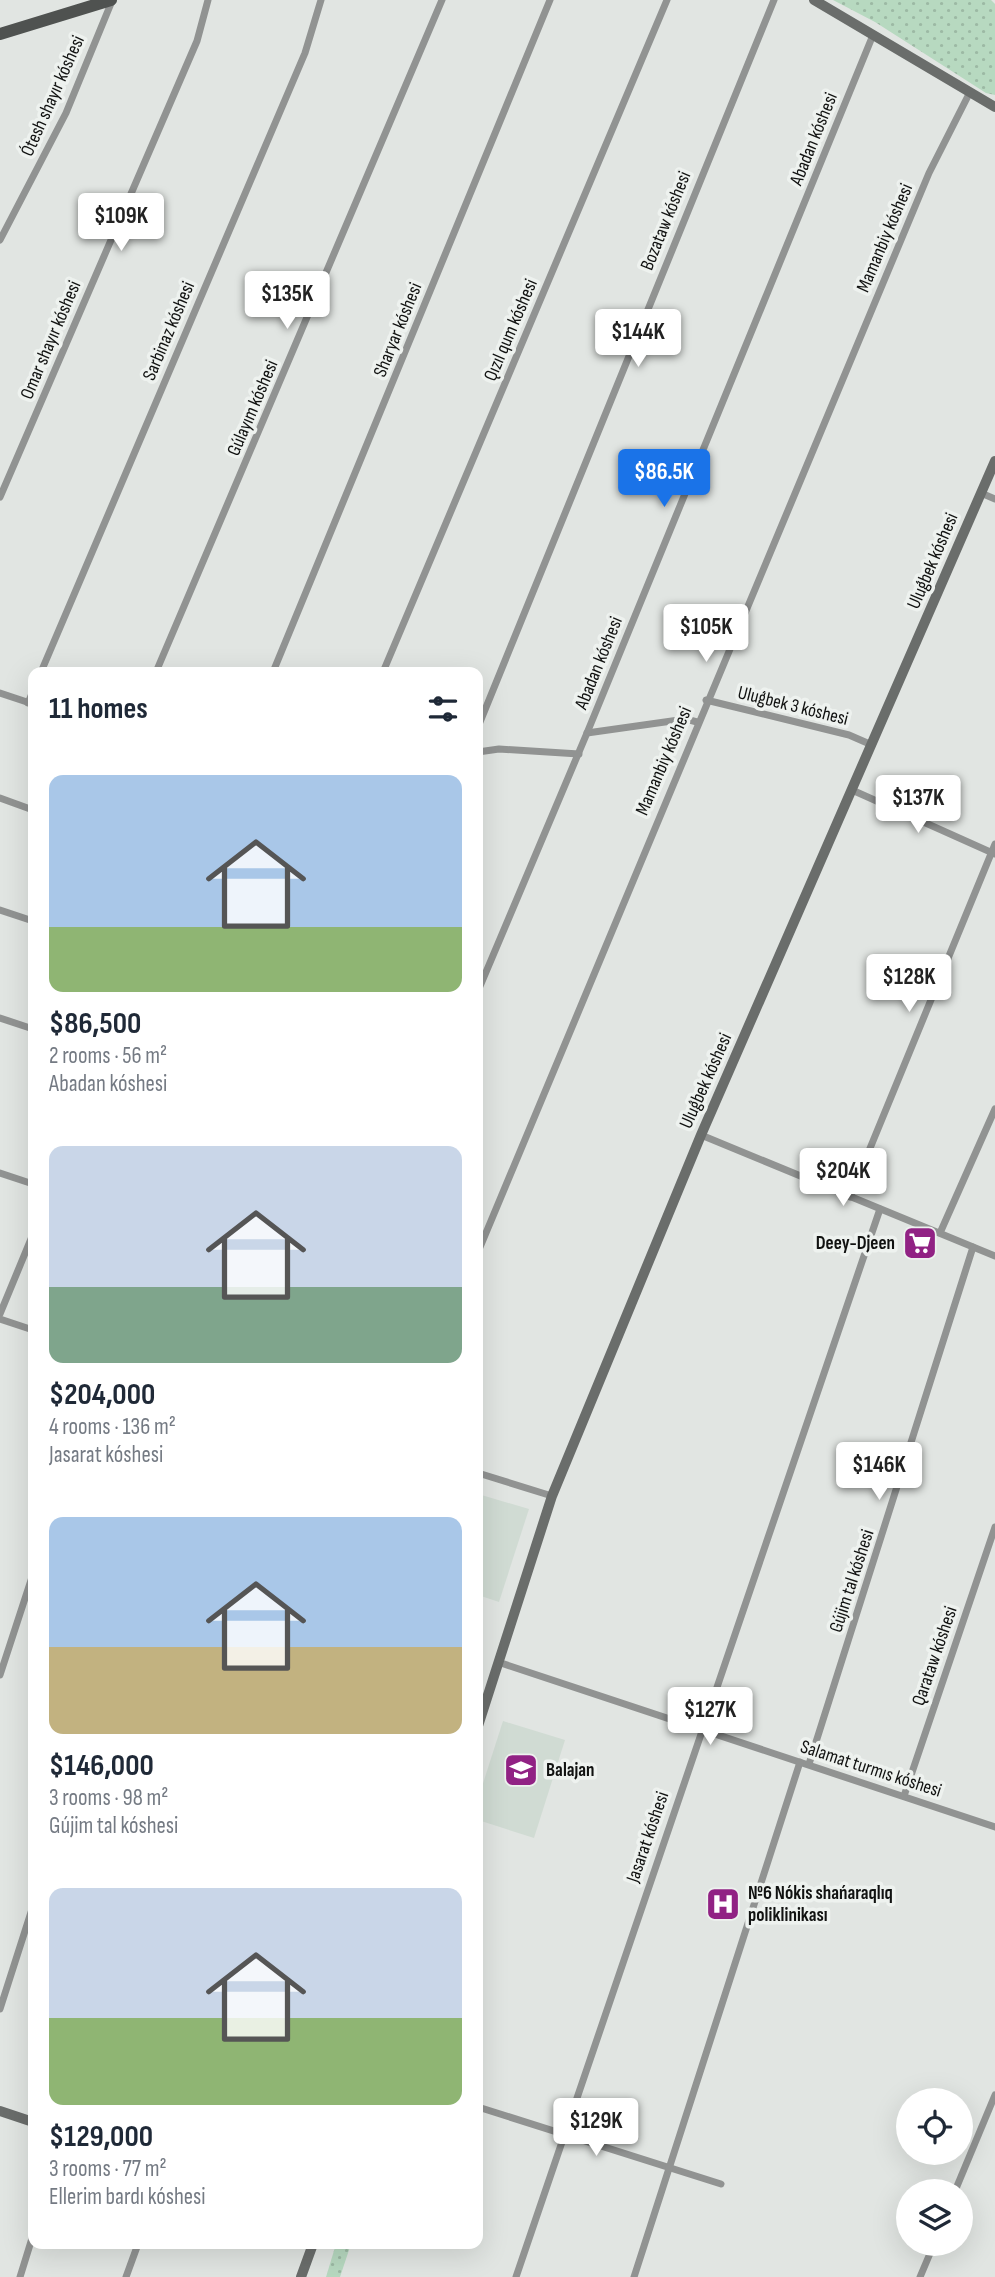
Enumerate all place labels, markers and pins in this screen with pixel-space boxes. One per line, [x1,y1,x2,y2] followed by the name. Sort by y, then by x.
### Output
[72,194,170,253] pin: $109K
[238,272,336,331] pin: $135K
[589,310,687,369] pin: $144K
[607,449,721,509] pin: $86.5K
[657,604,755,664] pin: $105K
[869,776,967,835] pin: $137K
[860,954,958,1014] pin: $128K
[794,1148,892,1208] pin: $204K
[901,1224,939,1262] supermarket icon: Deey-Djeen
[816,1232,895,1255] place label: Deey-Djeen
[830,1442,928,1502] pin: $146K
[661,1688,759,1747] pin: $127K
[502,1751,540,1789] school or university icon: Balajan
[546,1759,595,1782] place label: Balajan
[748,1882,893,1927] place label: №6 Nókis shańaraqlıq poliklinikası
[704,1885,742,1923] hospital icon: №6 Nókis shańaraqlıq poliklinikası
[547,2098,645,2158] pin: $129K

